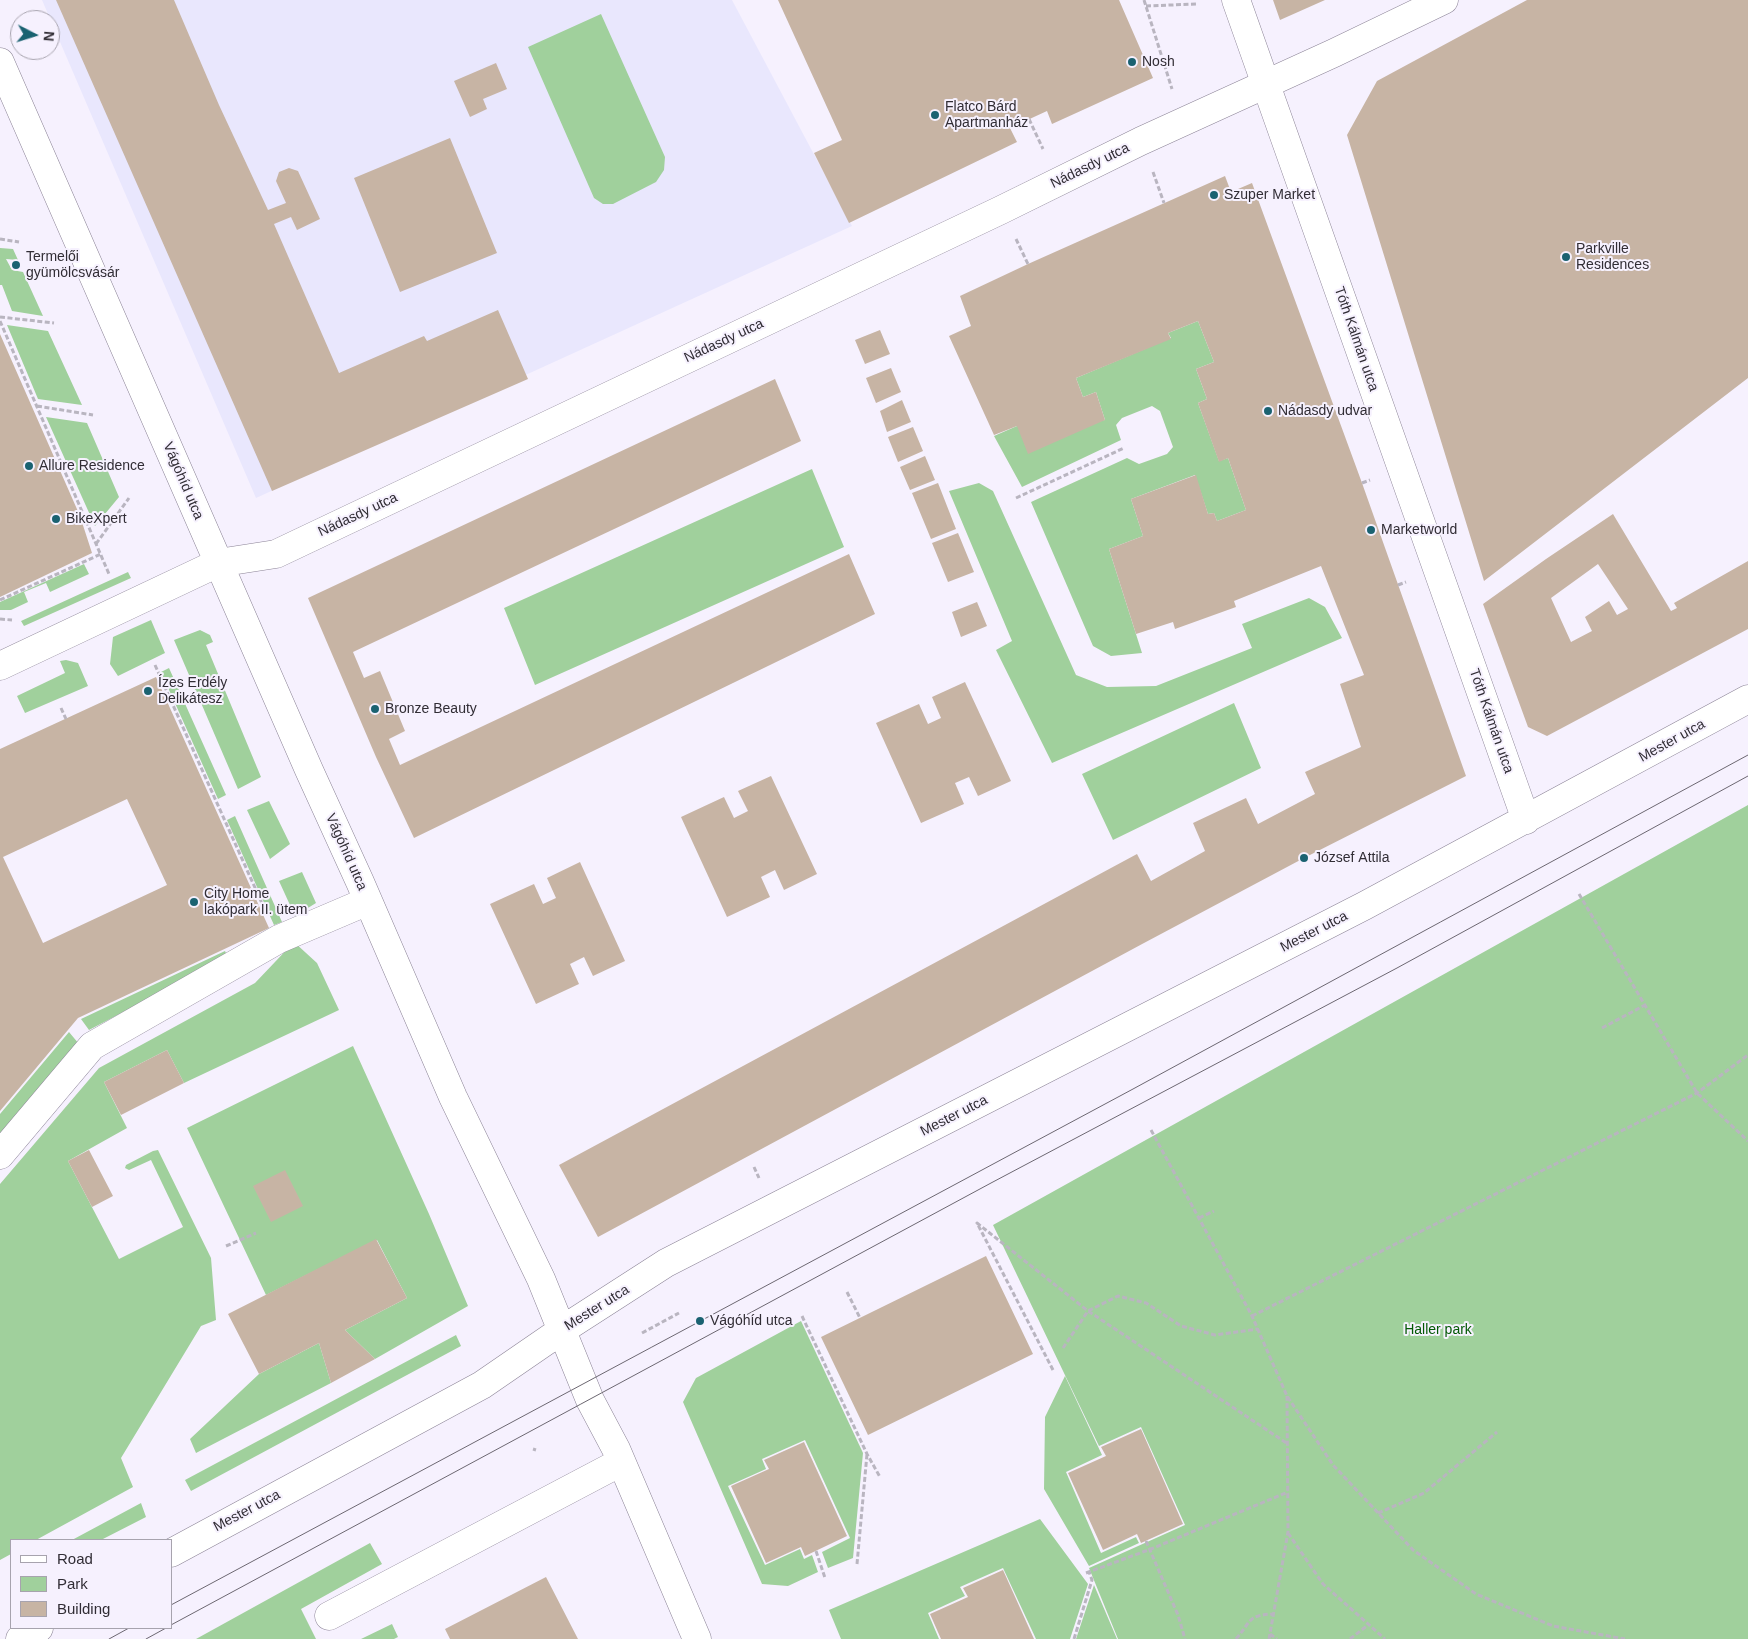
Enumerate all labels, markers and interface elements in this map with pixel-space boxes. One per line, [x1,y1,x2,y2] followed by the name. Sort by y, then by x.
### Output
[10,10,60,60] north arrow
[41,30,57,42] text: N
[1142,54,1175,70] place label: Nosh
[1126,56,1138,68] marker: Nosh
[945,99,1028,132] place label: Flatco Bárd Apartmanház
[929,109,941,121] marker: Flatco Bárd Apartmanház
[1048,140,1132,192] street label: Nádasdy utca
[1224,187,1315,203] place label: Szuper Market
[1208,189,1220,201] marker: Szuper Market
[1576,241,1649,274] place label: Parkville Residences
[26,249,119,282] place label: Termelői gyümölcsvásár
[1560,251,1572,263] marker: Parkville Residences
[10,259,22,271] marker: Termelői gyümölcsvásár
[1330,284,1382,394] street label: Tóth Kálmán utca
[682,315,766,367] street label: Nádasdy utca
[1278,403,1372,419] place label: Nádasdy udvar
[1262,405,1274,417] marker: Nádasdy udvar
[159,440,207,522] street label: Vágóhíd utca
[39,458,145,474] place label: Allure Residence
[23,460,35,472] marker: Allure Residence
[316,489,400,541] street label: Nádasdy utca
[66,511,127,527] place label: BikeXpert
[50,513,62,525] marker: BikeXpert
[1381,522,1457,538] place label: Marketworld
[1365,524,1377,536] marker: Marketworld
[1465,666,1517,776] street label: Tóth Kálmán utca
[158,675,227,708] place label: Ízes Erdély Delikátesz
[142,685,154,697] marker: Ízes Erdély Delikátesz
[385,701,477,717] place label: Bronze Beauty
[369,703,381,715] marker: Bronze Beauty
[1636,716,1708,766] street label: Mester utca
[322,811,370,893] street label: Vágóhíd utca
[1314,850,1389,866] place label: József Attila
[1298,852,1310,864] marker: József Attila
[204,886,307,919] place label: City Home lakópark II. ütem
[188,896,200,908] marker: City Home lakópark II. ütem
[1278,908,1350,956] street label: Mester utca
[918,1092,990,1140] street label: Mester utca
[562,1281,632,1335] street label: Mester utca
[710,1313,793,1329] place label: Vágóhíd utca
[694,1315,706,1327] marker: Vágóhíd utca
[1404,1322,1472,1338] park label: Haller park
[211,1486,283,1536] street label: Mester utca
[10,1539,172,1629] legend
[57,1550,93,1567] text: Road
[57,1575,88,1592] text: Park
[57,1600,110,1617] text: Building

